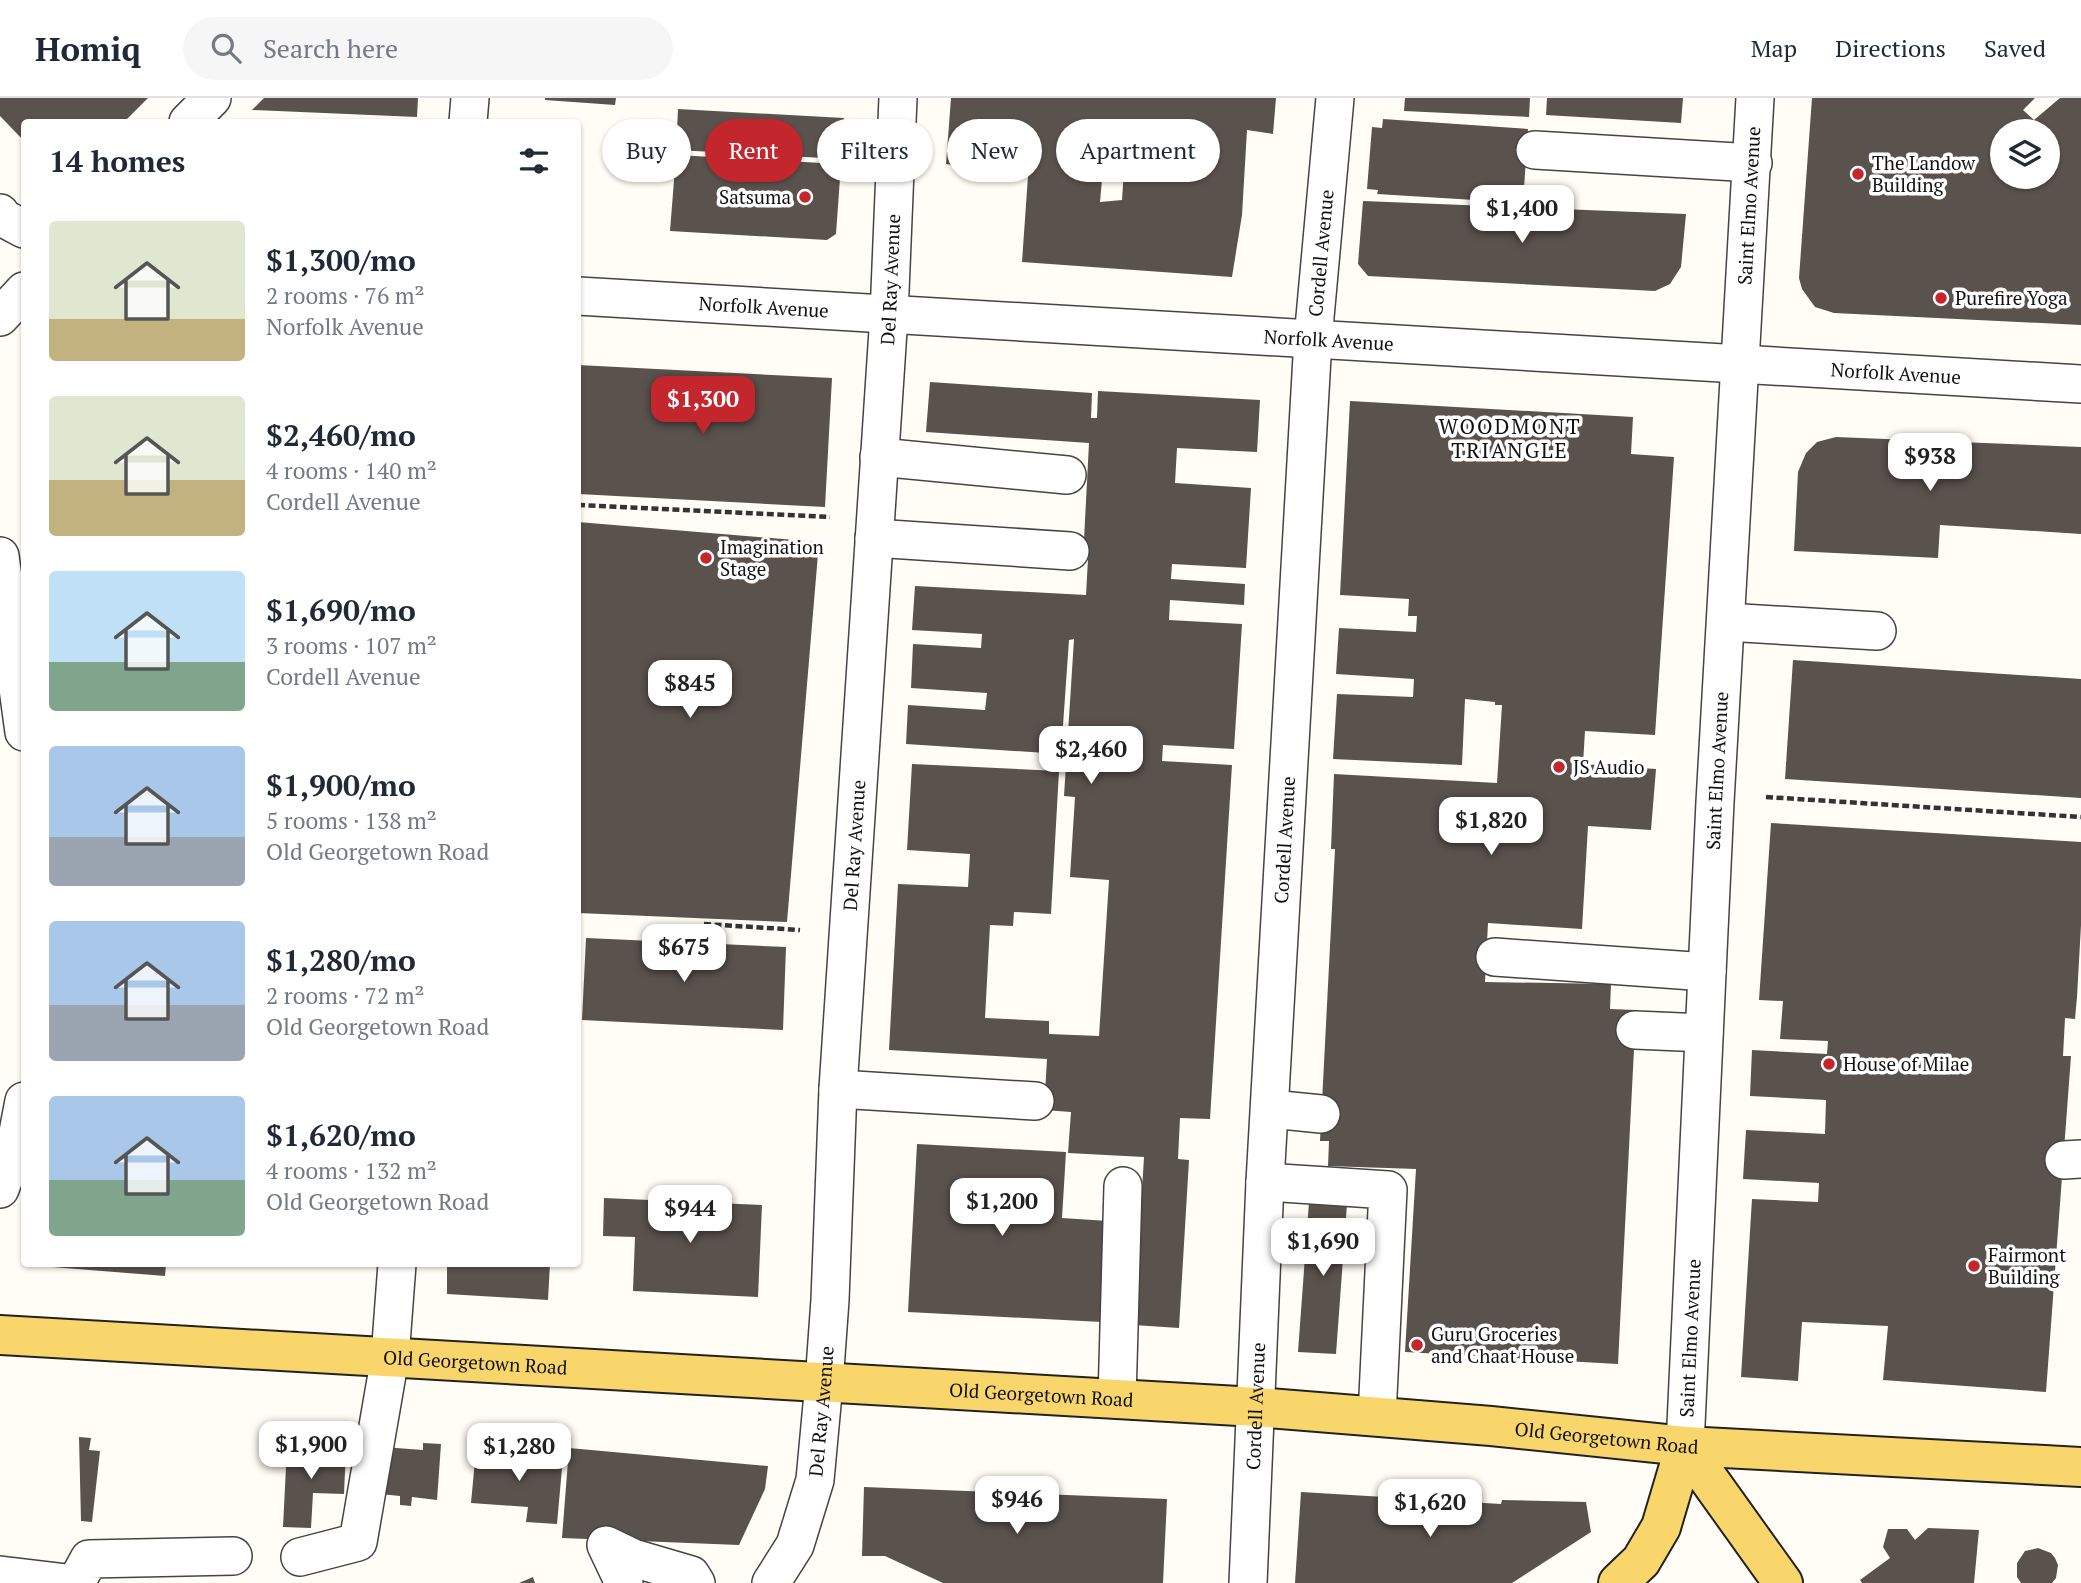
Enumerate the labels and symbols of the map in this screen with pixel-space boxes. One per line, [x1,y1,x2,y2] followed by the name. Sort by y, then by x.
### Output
[1731,126,1765,286] street label: Saint Elmo Avenue
[1872,150,1976,197] place label: The Landow Building
[1850,166,1866,182] marker: The Landow Building
[719,184,791,209] place label: Satsuma
[1465,186,1579,245] pin: $1,400
[1302,188,1339,318] street label: Cordell Avenue
[797,189,813,205] marker: Satsuma
[874,213,905,346] street label: Del Ray Avenue
[1955,285,2068,310] place label: Purefire Yoga
[698,290,830,323] street label: Norfolk Avenue
[1933,290,1949,306] marker: Purefire Yoga
[1263,323,1395,356] street label: Norfolk Avenue
[1830,356,1962,389] street label: Norfolk Avenue
[646,376,760,436] pin: $1,300
[1438,412,1582,464] district label: WOODMONT TRIANGLE
[1889,434,1971,493] pin: $938
[720,534,824,581] place label: Imagination Stage
[698,550,714,566] marker: Imagination Stage
[649,660,731,720] pin: $845
[1700,691,1733,851] street label: Saint Elmo Avenue
[1034,726,1148,786] pin: $2,460
[1573,754,1645,779] place label: JS Audio
[1551,759,1567,775] marker: JS Audio
[1268,775,1300,904] street label: Cordell Avenue
[837,779,870,912] street label: Del Ray Avenue
[1434,798,1548,857] pin: $1,820
[643,924,725,984] pin: $675
[1843,1051,1969,1076] place label: House of Milae
[1821,1056,1837,1072] marker: House of Milae
[945,1178,1059,1238] pin: $1,200
[649,1186,731,1245] pin: $944
[1266,1218,1380,1278] pin: $1,690
[1988,1242,2066,1289] place label: Fairmont Building
[1673,1258,1706,1418] street label: Saint Elmo Avenue
[1966,1258,1982,1274] marker: Fairmont Building
[1431,1321,1574,1368] place label: Guru Groceries and Chaat House
[1409,1337,1425,1353] marker: Guru Groceries and Chaat House
[1240,1342,1270,1470] street label: Cordell Avenue
[382,1344,569,1380] street label: Old Georgetown Road
[802,1345,839,1478] street label: Del Ray Avenue
[948,1376,1135,1412] street label: Old Georgetown Road
[1514,1416,1700,1459] street label: Old Georgetown Road
[254,1422,368,1481] pin: $1,900
[462,1424,576,1483] pin: $1,280
[976,1476,1058,1536] pin: $946
[1373,1480,1487,1539] pin: $1,620

